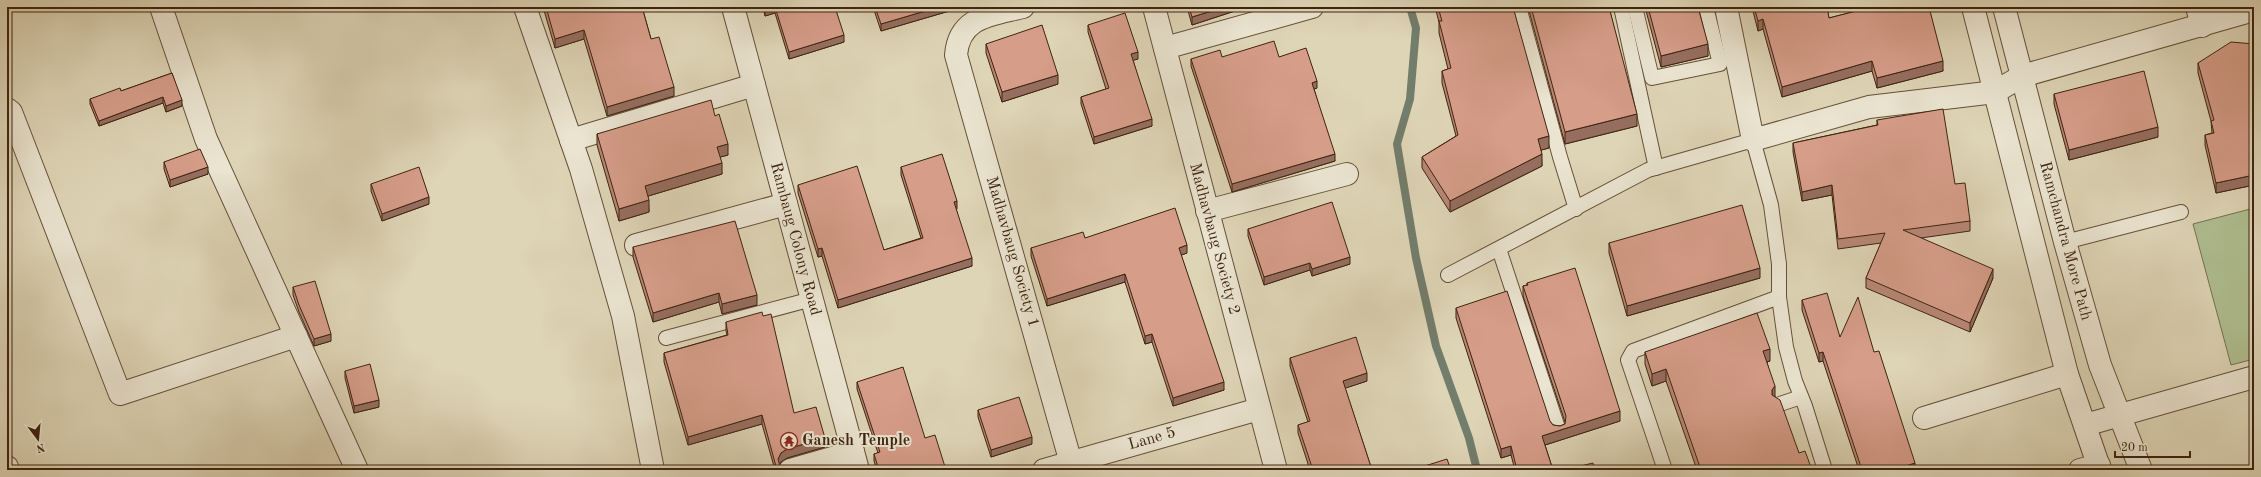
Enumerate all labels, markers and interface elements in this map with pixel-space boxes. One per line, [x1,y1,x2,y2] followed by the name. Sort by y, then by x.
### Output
[2036,160,2094,322] street label: Ramchandra More Path
[767,161,823,317] street label: Rambaug Colony Road
[1186,161,1242,317] street label: Madhavbaug Society 2
[983,175,1041,329] street label: Madhavbaug Society 1
[18,419,58,459] north arrow
[1127,425,1177,453] street label: Lane 5
[779,431,799,451] temple icon: Ganesh Temple
[802,433,910,449] place label: Ganesh Temple
[2115,433,2190,459] scale bar
[34,441,46,454] text: N
[2121,442,2148,454] text: 20 m

